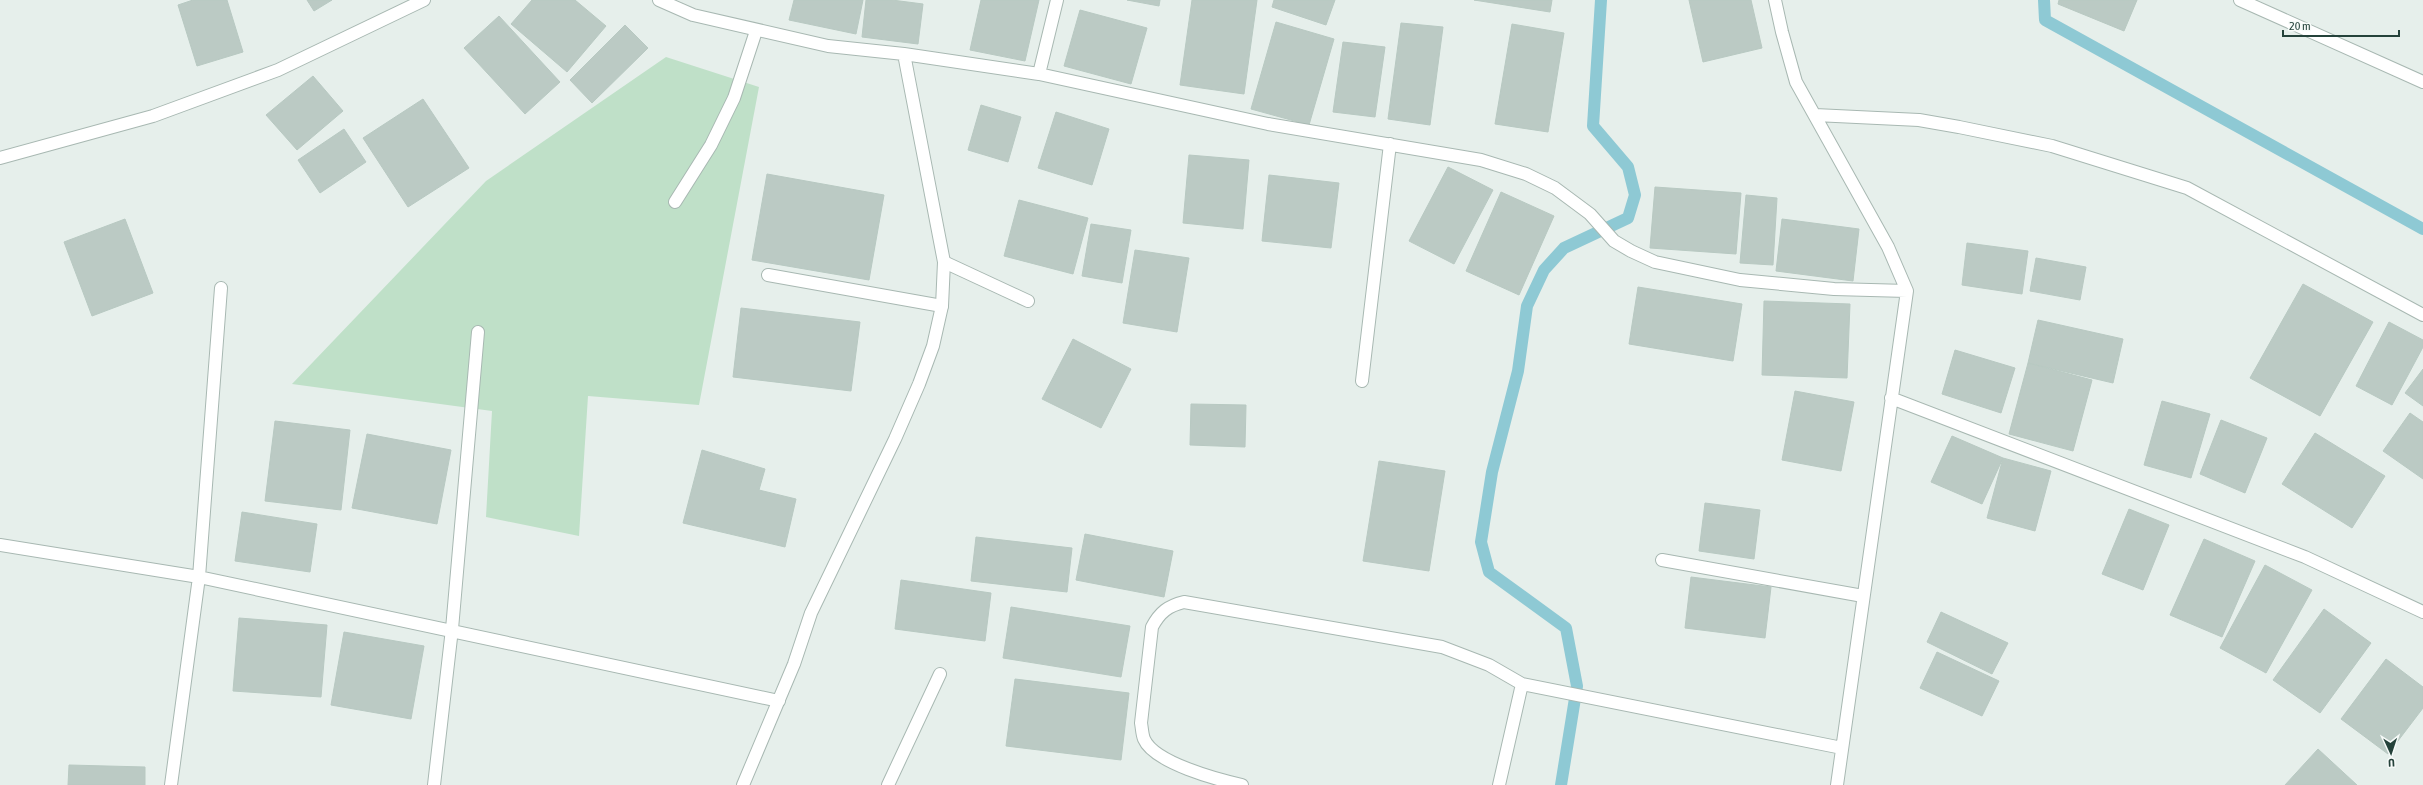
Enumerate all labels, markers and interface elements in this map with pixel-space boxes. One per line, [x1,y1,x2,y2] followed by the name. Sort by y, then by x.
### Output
[2283,12,2399,38] scale bar
[2289,19,2311,33] text: 20 m
[2371,733,2411,773] north arrow
[2388,757,2395,769] text: U

